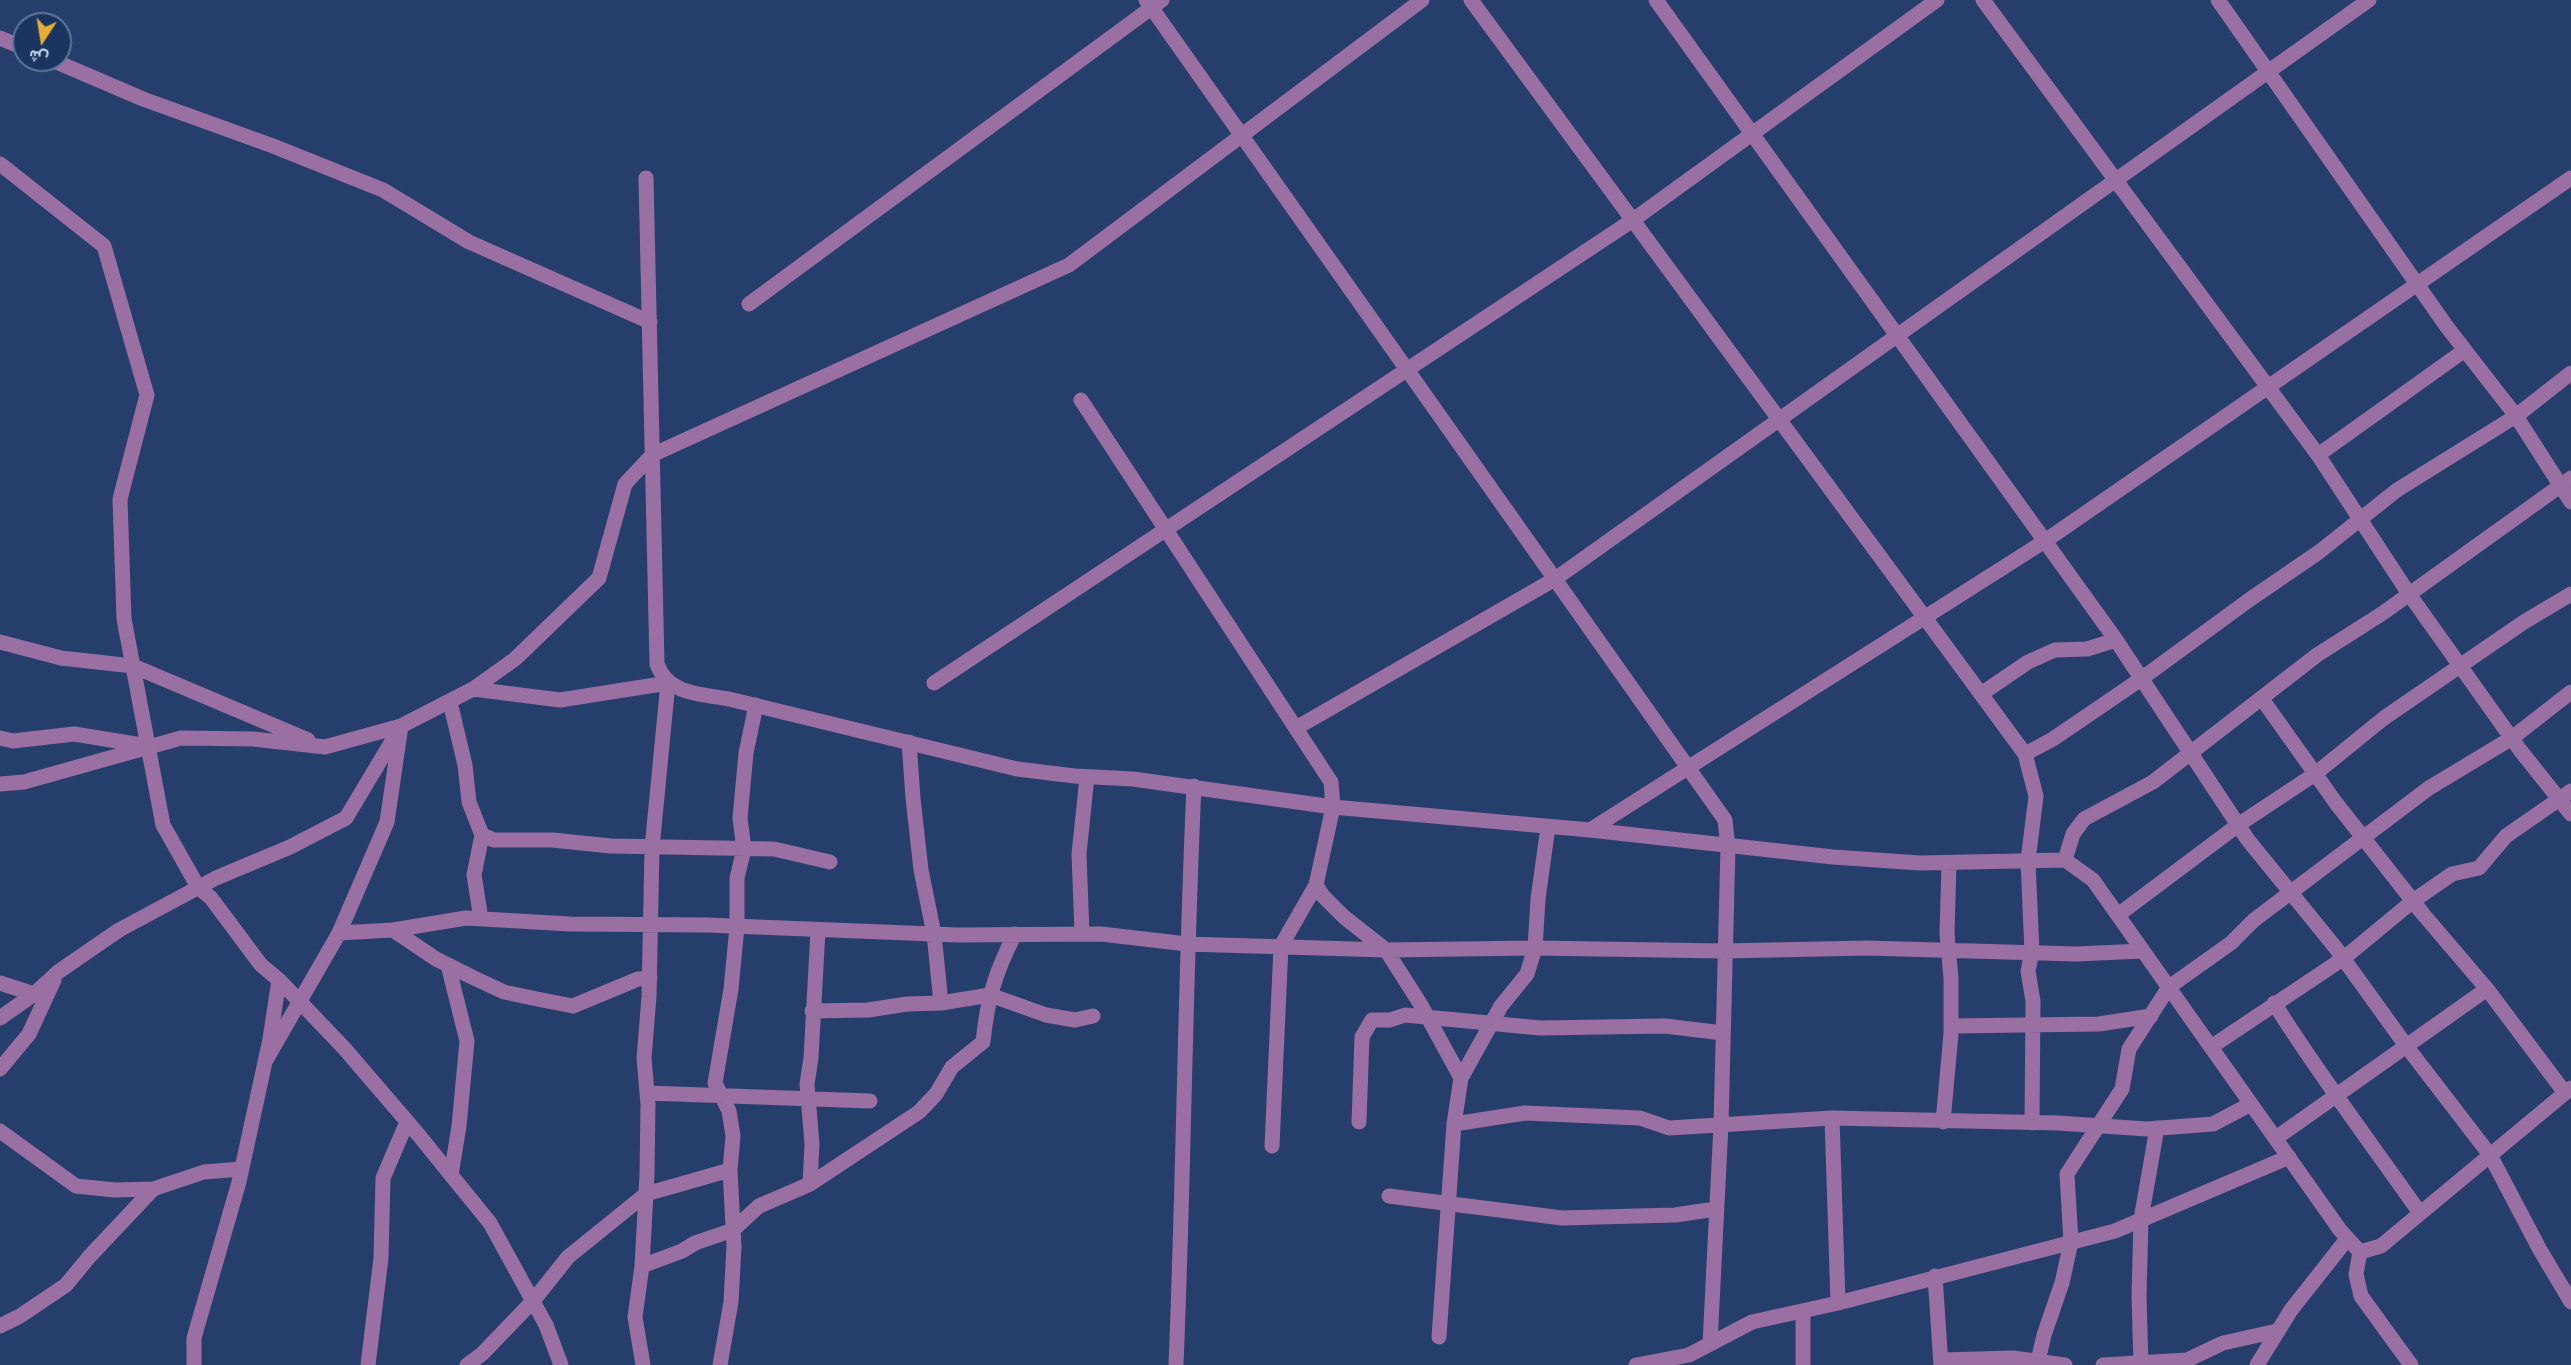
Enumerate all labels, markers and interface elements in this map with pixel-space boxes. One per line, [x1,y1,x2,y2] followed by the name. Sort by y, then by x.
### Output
[12,12,72,72] north arrow
[27,47,50,68] text: ش

